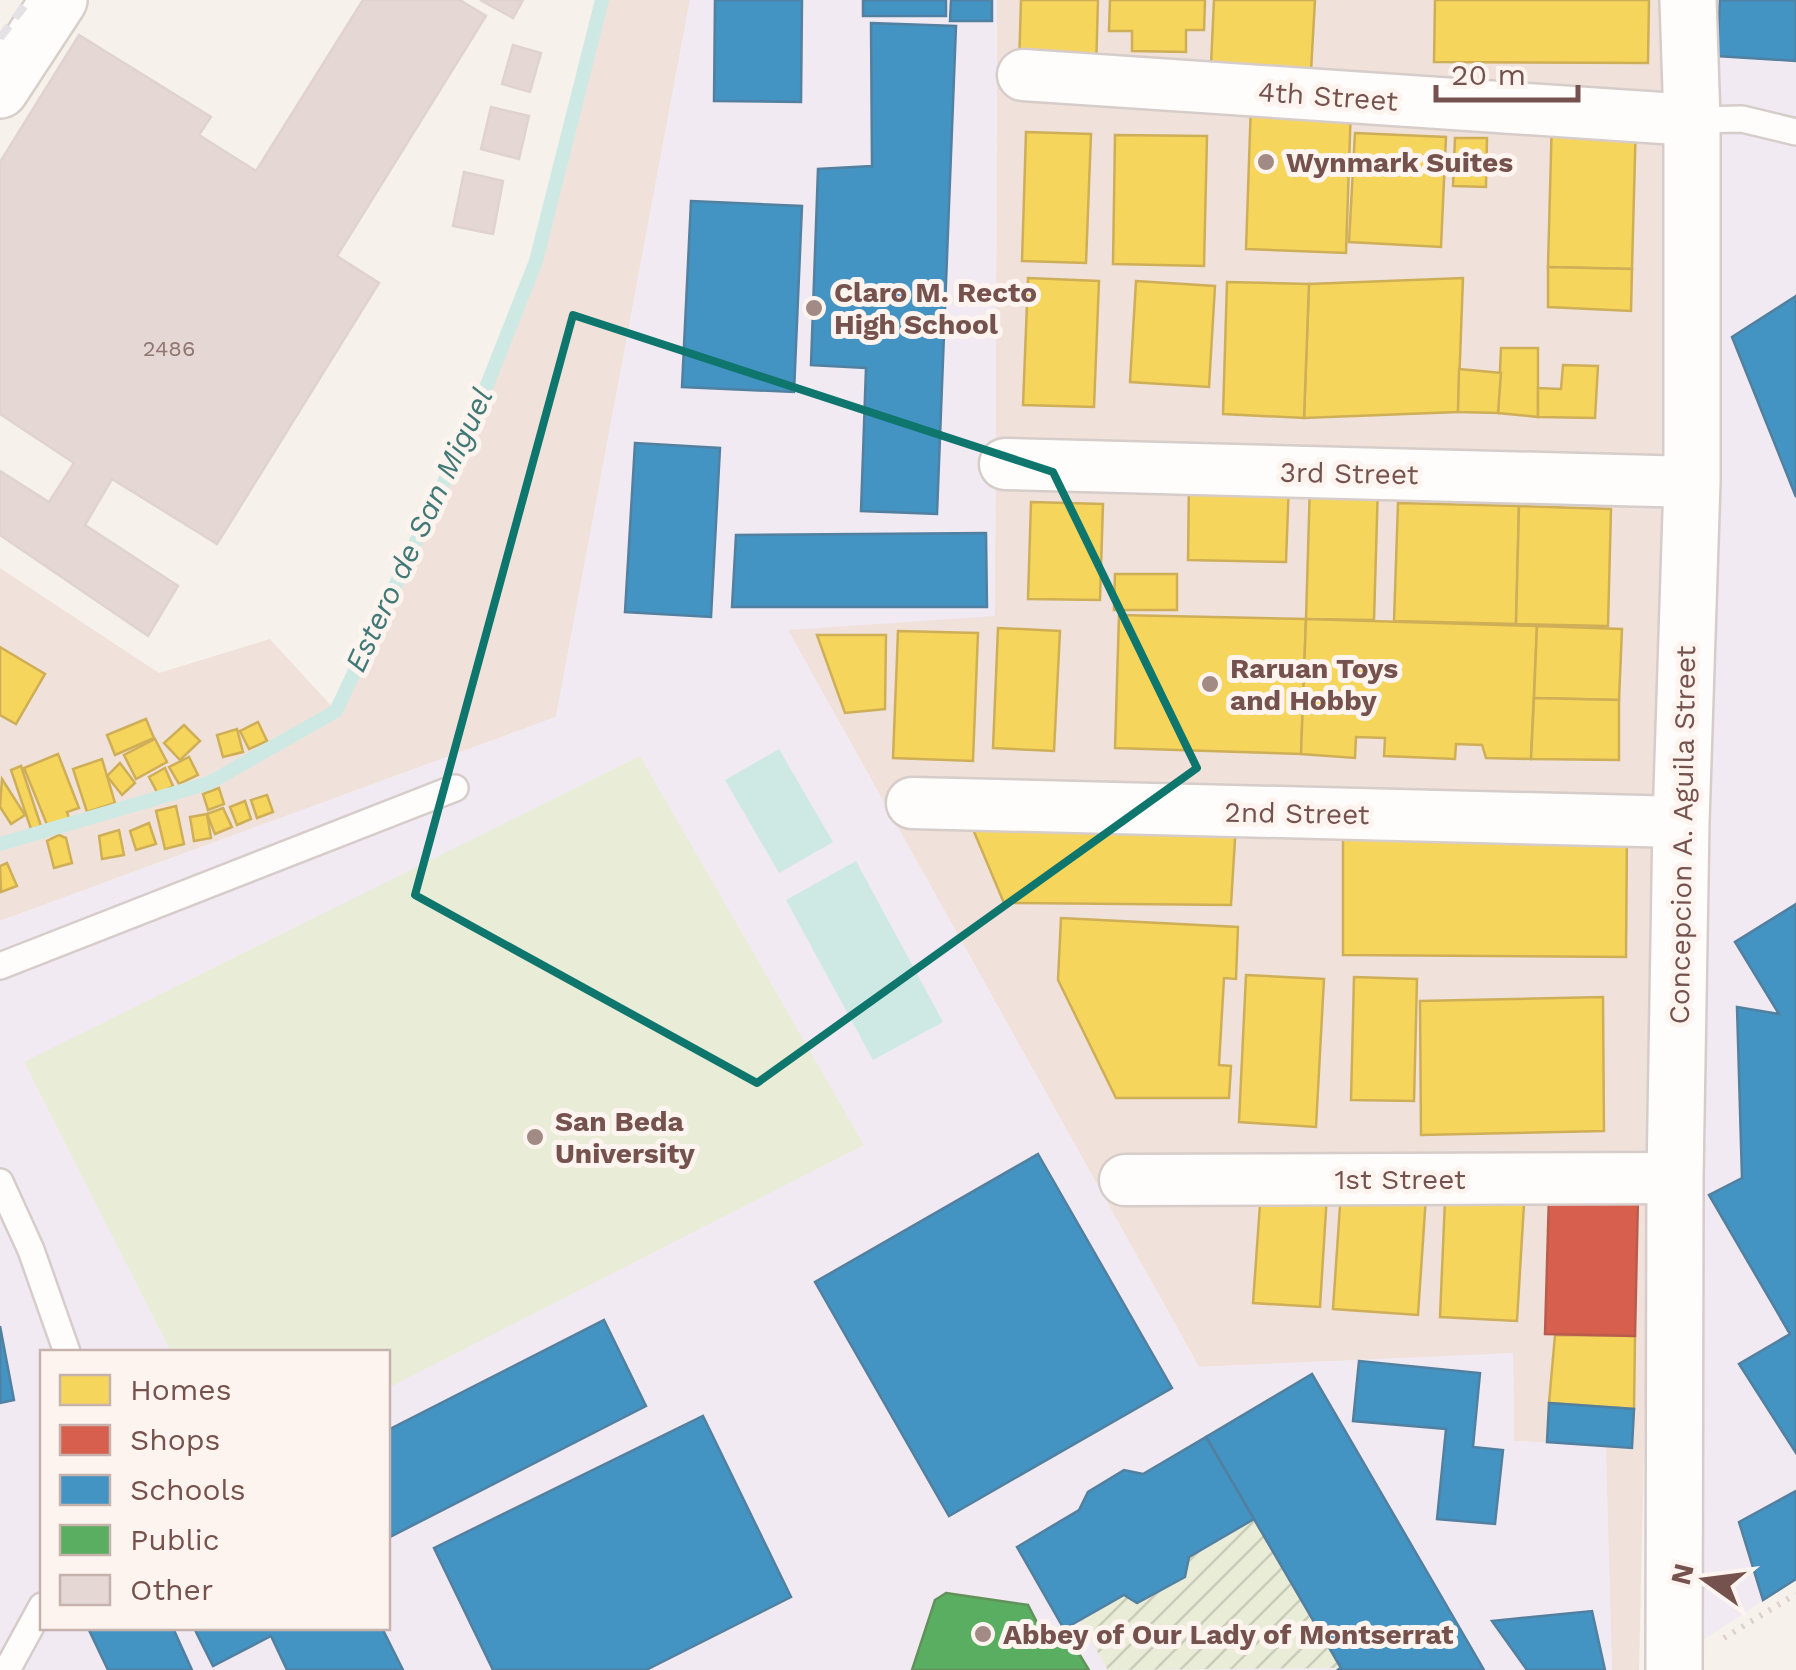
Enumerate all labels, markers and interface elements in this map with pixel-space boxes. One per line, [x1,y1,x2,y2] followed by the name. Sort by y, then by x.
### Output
[1436,40,1578,102] scale bar
[1451,57,1526,92] text: 20 m
[1257,75,1399,118] street label: 4th Street
[1286,146,1513,179] place label: Wynmark Suites
[1255,151,1277,173] marker: Wynmark Suites
[834,276,1037,341] place label: Claro M. Recto High School
[803,297,825,319] marker: Claro M. Recto High School
[143,336,195,361] house number: 2486
[337,382,500,677] water label: Estero de San Miguel
[1279,456,1419,491] street label: 3rd Street
[1663,645,1702,1025] street label: Concepcion A. Aguila Street
[1230,652,1398,717] place label: Raruan Toys and Hobby
[1199,673,1221,695] marker: Raruan Toys and Hobby
[1224,796,1370,831] street label: 2nd Street
[555,1105,695,1170] place label: San Beda University
[524,1126,546,1148] marker: San Beda University
[1334,1163,1466,1196] street label: 1st Street
[40,1350,390,1630] legend
[130,1372,232,1407] text: Homes
[130,1422,220,1457] text: Shops
[130,1472,246,1507] text: Schools
[130,1522,220,1557] text: Public
[1656,1530,1756,1630] north arrow
[1664,1560,1701,1588] text: N
[130,1572,213,1607] text: Other
[1003,1618,1453,1651] place label: Abbey of Our Lady of Montserrat
[972,1623,994,1645] marker: Abbey of Our Lady of Montserrat

